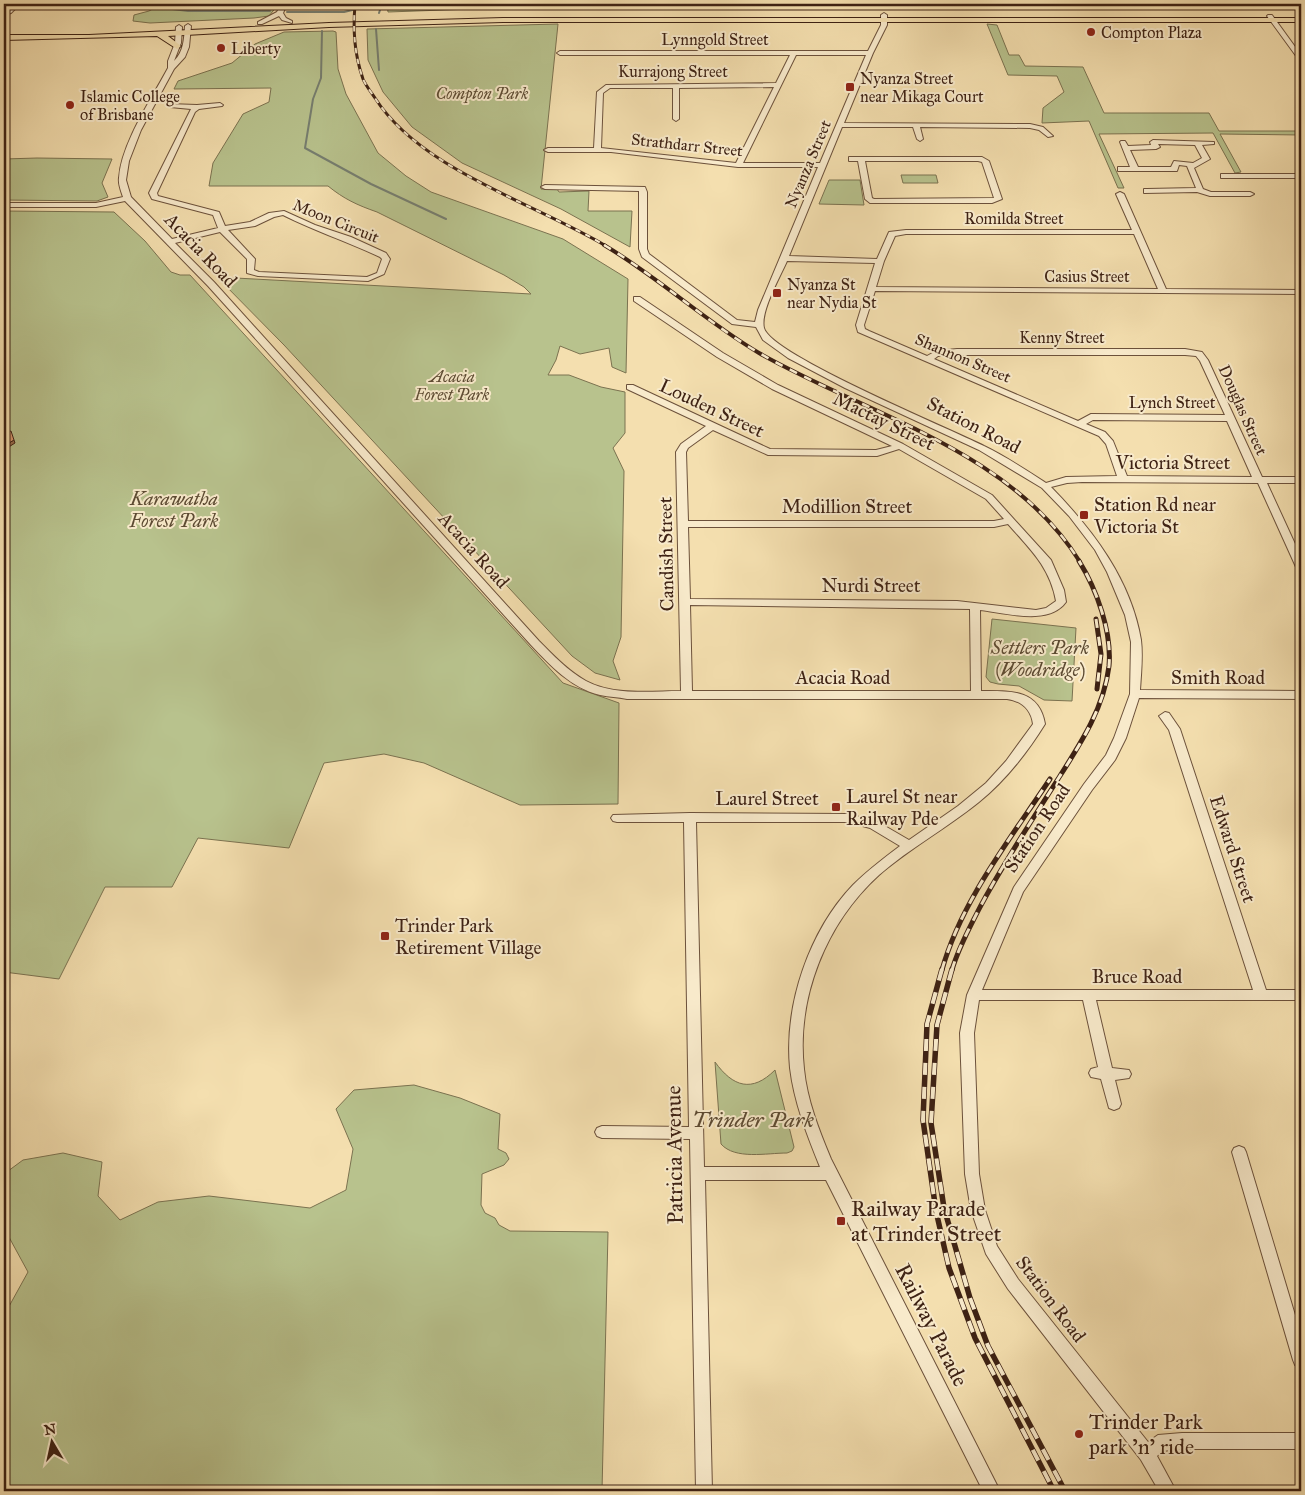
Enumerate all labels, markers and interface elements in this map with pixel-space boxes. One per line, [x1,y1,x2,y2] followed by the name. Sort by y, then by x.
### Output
[1101,23,1202,42] place label: Compton Plaza
[1085,26,1097,38] marker: Compton Plaza
[661,30,769,50] street label: Lynngold Street
[231,39,281,58] place label: Liberty
[215,42,227,54] marker: Liberty
[618,62,728,82] street label: Kurrajong Street
[860,69,984,107] place label: Nyanza Street near Mikaga Court
[844,81,856,93] marker: Nyanza Street near Mikaga Court
[436,84,528,104] park label: Compton Park
[80,87,180,124] place label: Islamic College of Brisbane
[64,99,76,111] marker: Islamic College of Brisbane
[781,117,835,211] street label: Nyanza Street
[630,130,744,160] street label: Strathdarr Street
[290,195,382,247] street label: Moon Circuit
[159,207,242,292] street label: Acacia Road
[964,209,1064,228] street label: Romilda Street
[1044,267,1130,286] street label: Casius Street
[787,275,877,312] place label: Nyanza St near Nydia St
[771,287,783,299] marker: Nyanza St near Nydia St
[1019,328,1105,347] street label: Kenny Street
[912,329,1014,387] street label: Shannon Street
[1214,362,1272,459] street label: Douglas Street
[414,367,489,404] park label: Acacia Forest Park
[656,374,768,442] street label: Louden Street
[829,386,939,456] street label: Mactay Street
[923,392,1025,459] street label: Station Road
[1129,393,1216,412] street label: Lynch Street
[1115,451,1230,474] street label: Victoria Street
[129,487,219,532] park label: Karawatha Forest Park
[1093,493,1217,538] place label: Station Rd near Victoria St
[782,495,913,518] street label: Modillion Street
[653,496,679,612] street label: Candish Street
[433,506,514,593] street label: Acacia Road
[1078,509,1090,521] marker: Station Rd near Victoria St
[821,574,921,597] street label: Nurdi Street
[990,636,1090,682] park label: Settlers Park (Woodridge)
[795,666,891,689] street label: Acacia Road
[1171,666,1265,689] street label: Smith Road
[999,779,1075,877] street label: Station Road
[846,785,958,830] place label: Laurel St near Railway Pde
[715,787,819,810] street label: Laurel Street
[1205,792,1261,906] street label: Edward Street
[830,801,842,813] marker: Laurel St near Railway Pde
[395,914,541,960] place label: Trinder Park Retirement Village
[379,930,391,942] marker: Trinder Park Retirement Village
[1092,965,1183,988] street label: Bruce Road
[659,1085,689,1225] street label: Patricia Avenue
[692,1106,814,1133] park label: Trinder Park
[851,1195,1002,1247] place label: Railway Parade at Trinder Street
[835,1215,847,1227] marker: Railway Parade at Trinder Street
[1011,1251,1091,1347] street label: Station Road
[890,1259,974,1391] street label: Railway Parade
[1088,1408,1204,1460] place label: Trinder Park park 'n' ride
[28,1418,78,1468] north arrow
[43,1420,57,1439] text: N
[1073,1428,1085,1440] marker: Trinder Park park 'n' ride

